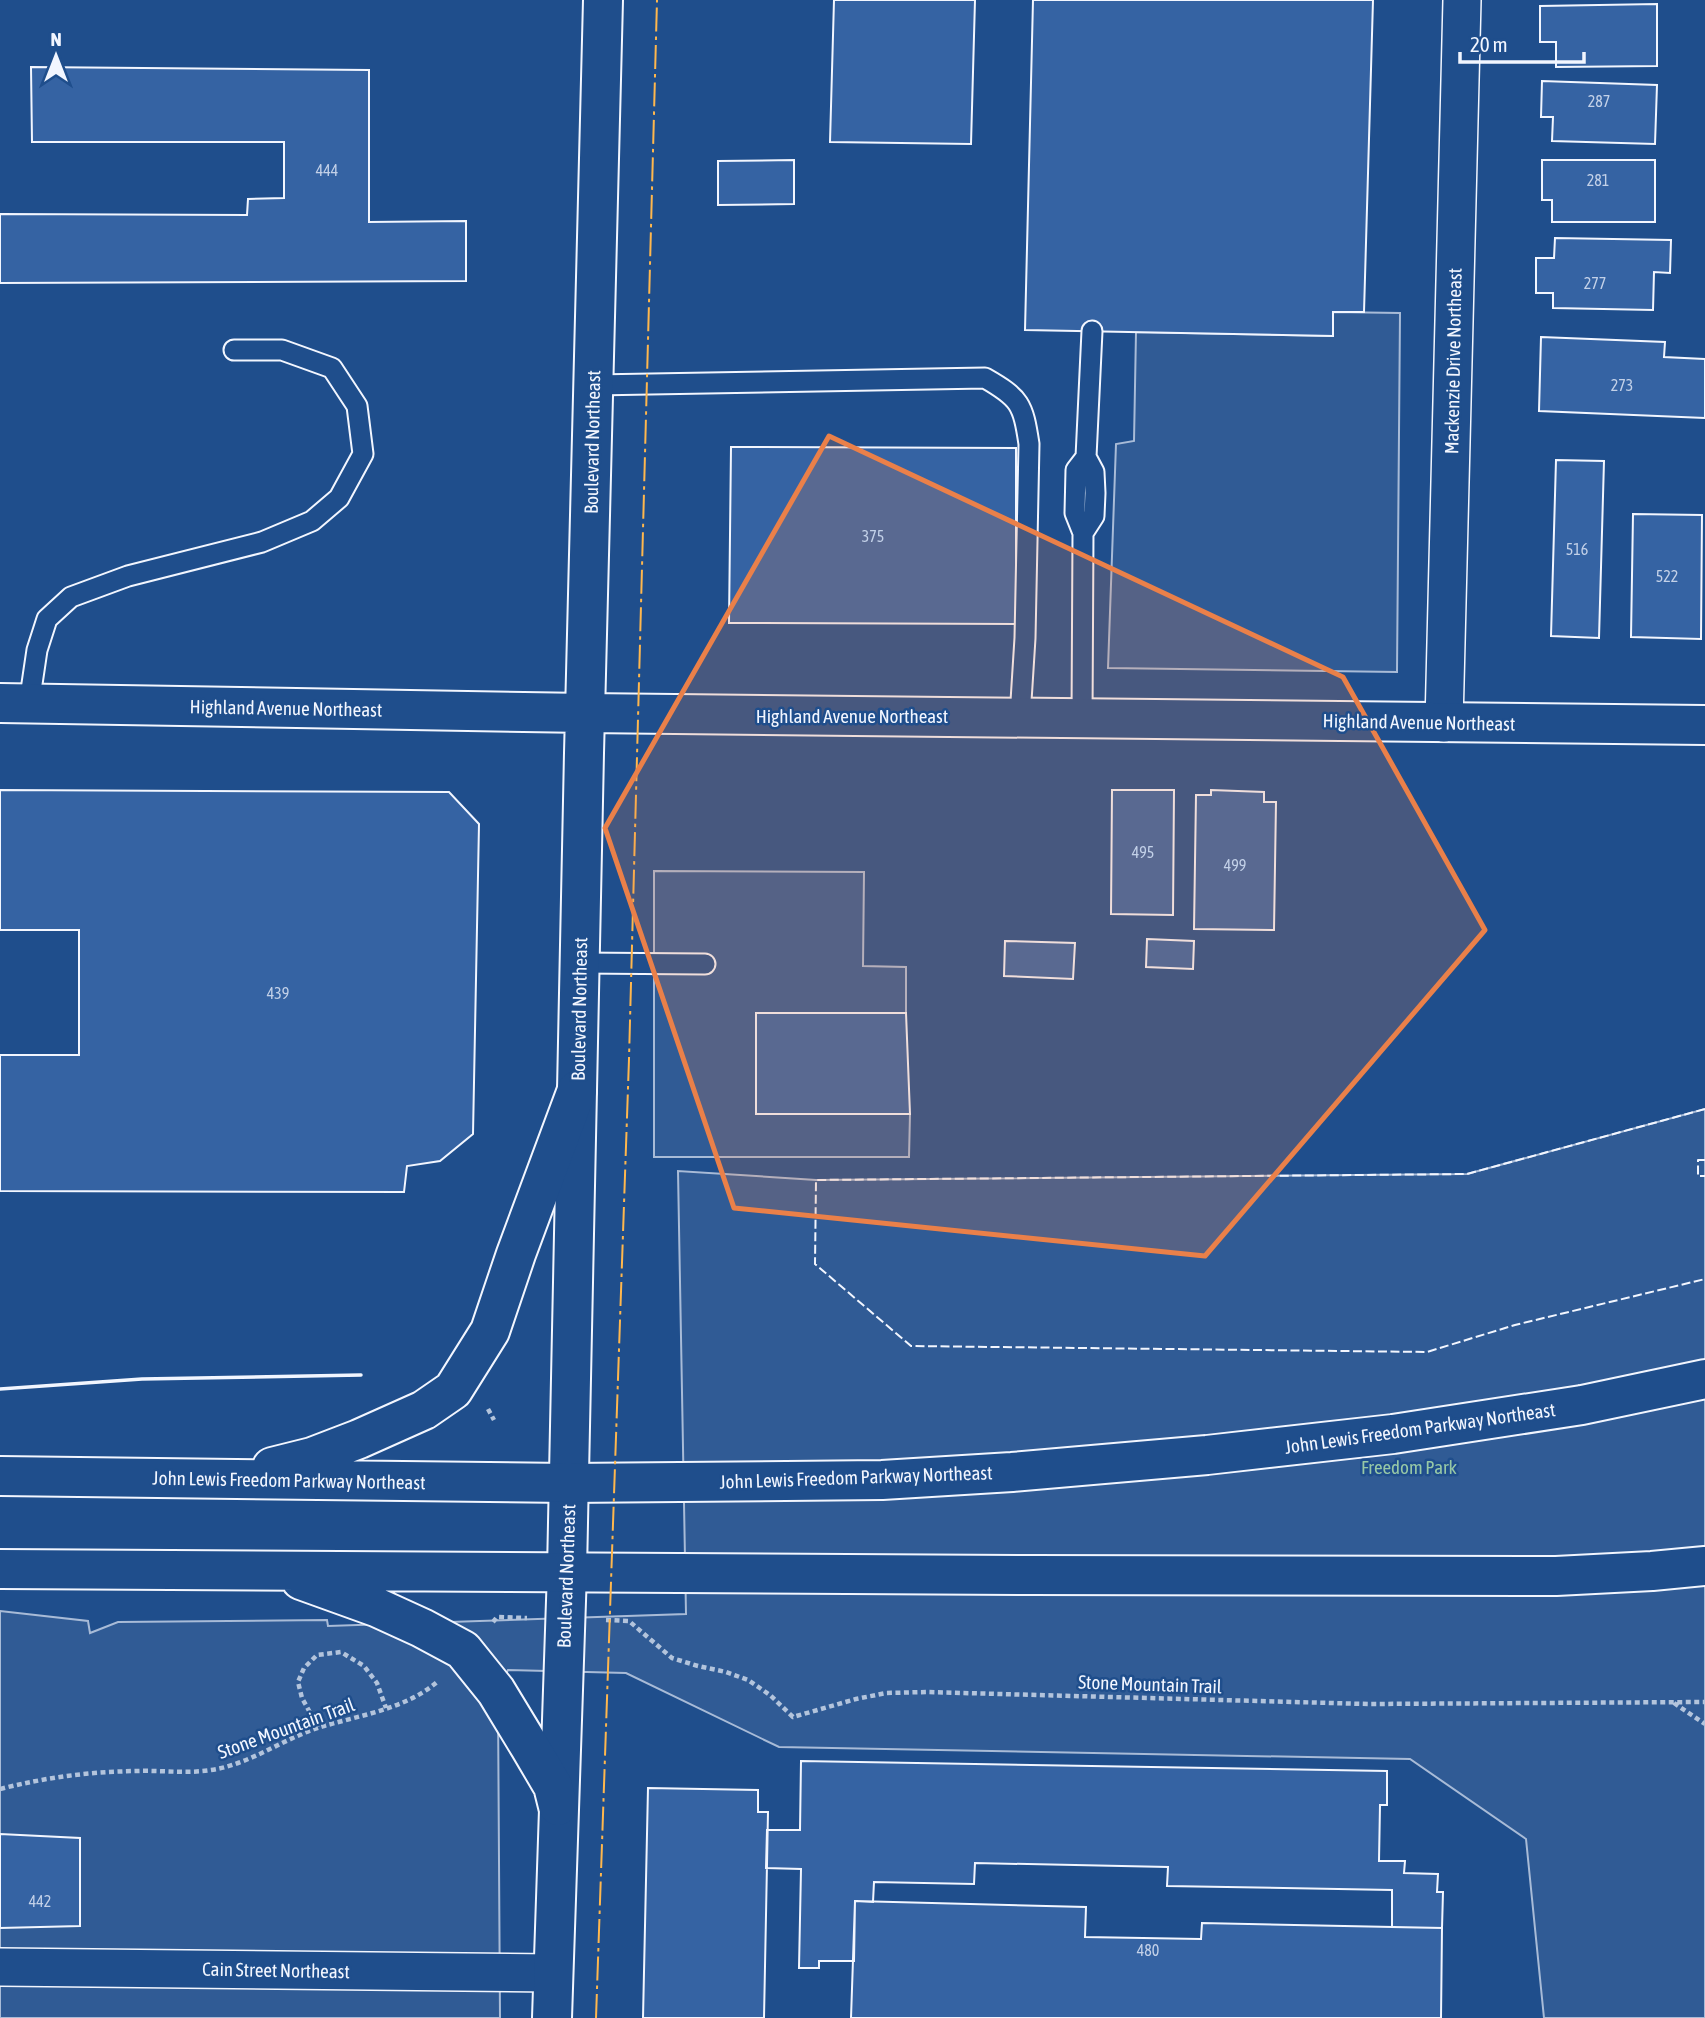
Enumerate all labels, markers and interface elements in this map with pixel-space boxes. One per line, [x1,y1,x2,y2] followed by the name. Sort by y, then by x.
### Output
[21,21,91,91] north arrow
[1460,21,1584,65] scale bar
[50,28,62,50] text: N
[1470,32,1508,56] text: 20 m
[1588,92,1610,110] house number: 287
[316,161,338,179] house number: 444
[1587,171,1609,189] house number: 281
[1440,268,1466,454] street label: Mackenzie Drive Northeast
[1584,274,1606,292] house number: 277
[580,370,604,514] street label: Boulevard Northeast
[1611,376,1633,394] house number: 273
[862,527,884,545] house number: 375
[1566,540,1588,558] house number: 516
[1656,567,1678,585] house number: 522
[190,695,382,721] street label: Highland Avenue Northeast
[756,705,948,727] street label: Highland Avenue Northeast
[1323,709,1515,735] street label: Highland Avenue Northeast
[1132,843,1154,861] house number: 495
[1224,856,1246,874] house number: 499
[567,937,591,1081] street label: Boulevard Northeast
[267,984,289,1002] house number: 439
[1283,1398,1557,1458] street label: John Lewis Freedom Parkway Northeast
[1361,1456,1458,1478] park label: Freedom Park
[719,1461,993,1493] street label: John Lewis Freedom Parkway Northeast
[152,1467,426,1493] street label: John Lewis Freedom Parkway Northeast
[552,1504,580,1648] street label: Boulevard Northeast
[1078,1670,1222,1698] street label: Stone Mountain Trail
[215,1693,357,1763] street label: Stone Mountain Trail
[29,1892,51,1910] house number: 442
[1137,1941,1159,1959] house number: 480
[202,1958,350,1982] street label: Cain Street Northeast

